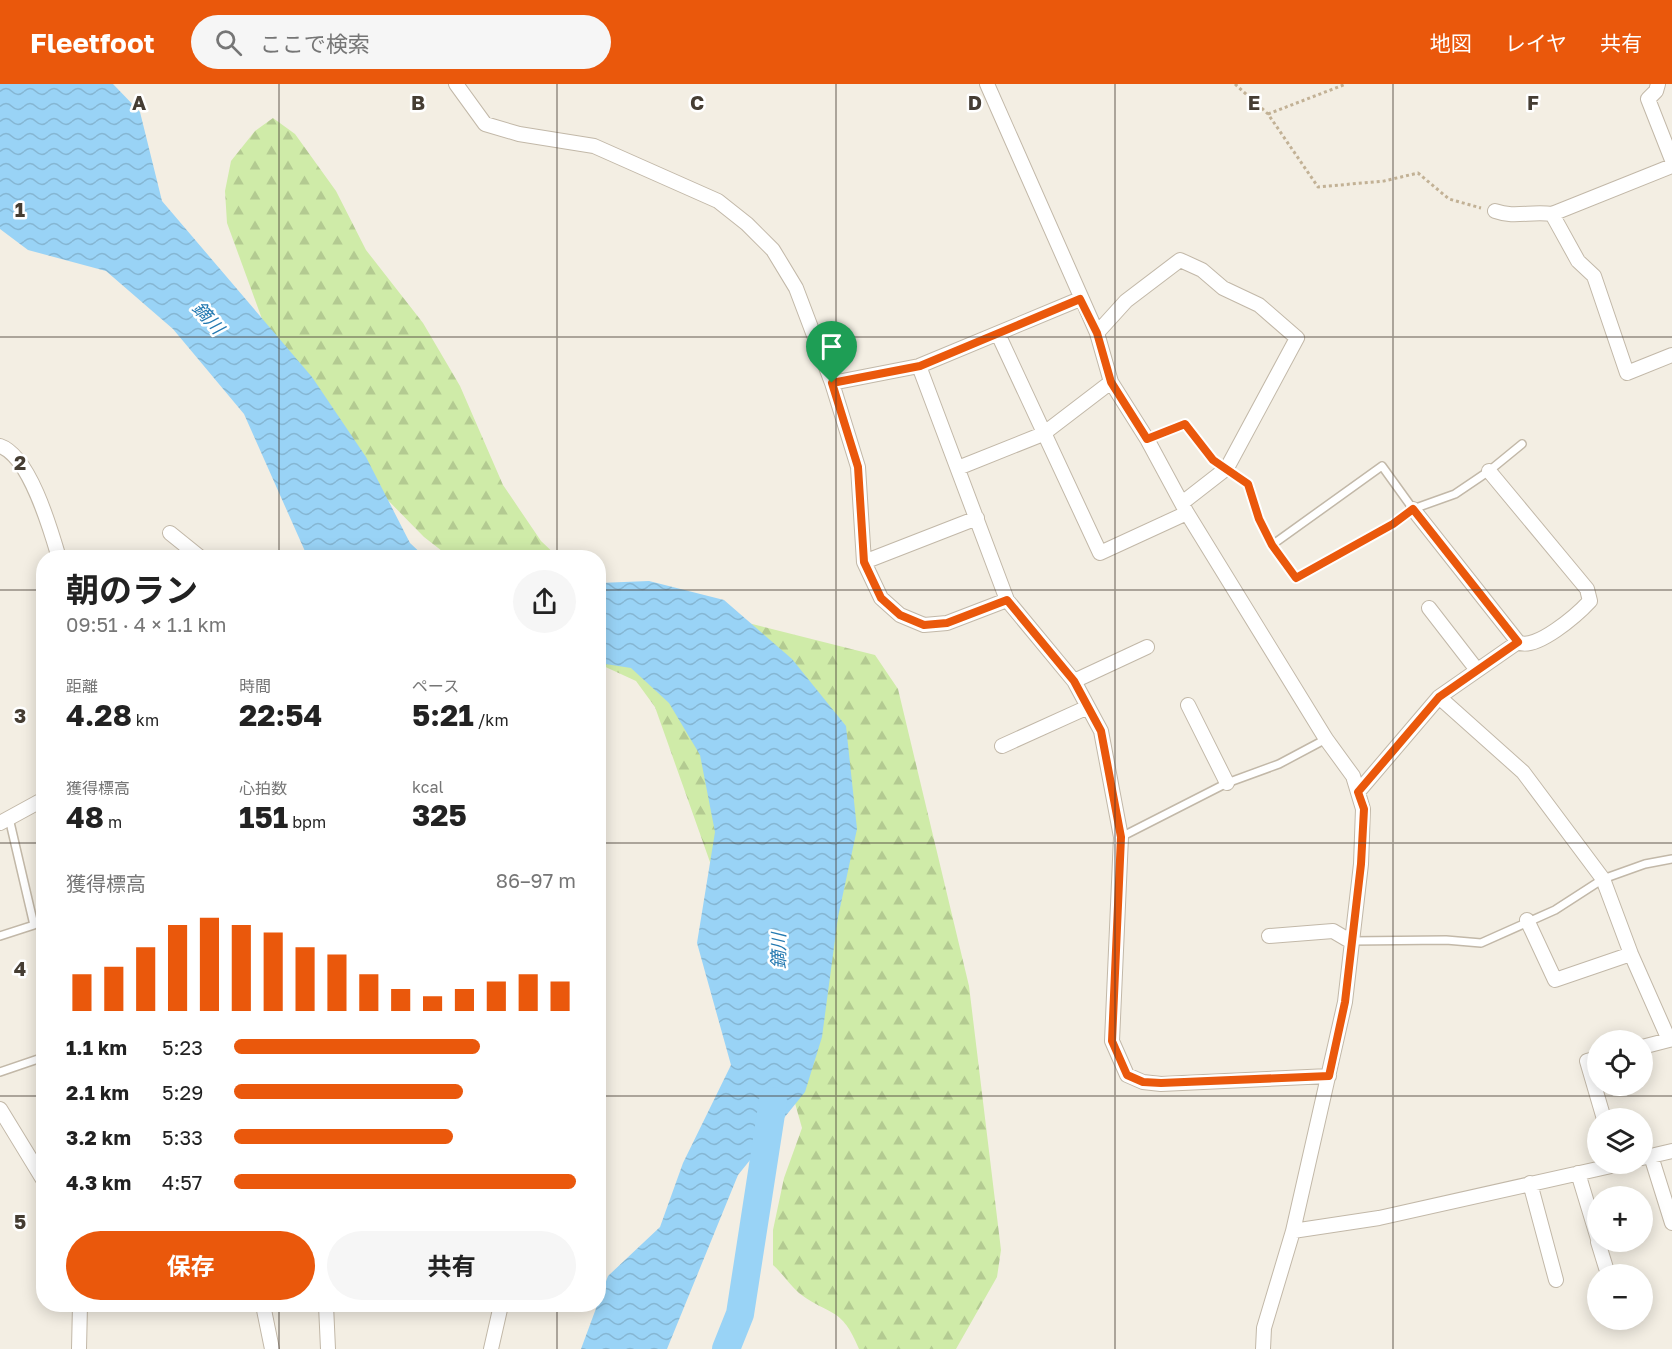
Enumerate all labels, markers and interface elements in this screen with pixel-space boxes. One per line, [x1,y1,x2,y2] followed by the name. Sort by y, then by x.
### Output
[191,15,611,69] search box
[30,26,155,59] text: Fleetfoot
[212,26,245,59] icon: search
[260,30,370,57] text: ここで検索
[1430,30,1472,56] text: 地図
[1505,30,1567,56] text: レイヤ
[1600,30,1642,56] text: 共有
[132,90,146,114] text: A
[411,90,425,114] text: B
[690,90,704,114] text: C
[968,90,982,114] text: D
[1248,90,1260,114] text: E
[1527,90,1539,114] text: F
[15,197,25,221] text: 1
[189,297,230,340] water label: 鏑川
[806,321,857,383] pin
[815,330,848,363] icon: arrive
[14,450,26,474] text: 2
[66,570,198,609] text: 朝のラン
[513,570,576,633] button: share
[66,612,226,636] text: 09:51 · 4 × 1.1 km
[66,676,98,696] text: 距離
[239,676,271,696] text: 時間
[412,676,459,696] text: ペース
[66,697,132,733] text: 4.28
[239,697,322,733] text: 22:54
[412,697,474,733] text: 5:21
[14,703,26,727] text: 3
[132,710,159,730] text: km
[474,710,509,730] text: /km
[412,777,444,797] text: kcal
[66,778,130,798] text: 獲得標高
[239,778,287,798] text: 心拍数
[412,797,467,833] text: 325
[66,799,104,835] text: 48
[239,799,288,835] text: 151
[104,812,122,832] text: m
[288,812,326,832] text: bpm
[496,868,576,892] text: 86–97 m
[66,871,146,895] text: 獲得標高
[767,931,789,969] water label: 鏑川
[14,956,26,980] text: 4
[1587,1030,1653,1330] map controls
[1587,1030,1653,1096] button: locate
[66,1035,127,1059] text: 1.1 km
[162,1035,203,1059] text: 5:23
[66,1080,129,1104] text: 2.1 km
[162,1080,203,1104] text: 5:29
[1587,1108,1653,1174] button: layers
[66,1125,131,1149] text: 3.2 km
[162,1125,203,1149] text: 5:33
[66,1170,131,1194] text: 4.3 km
[162,1170,202,1194] text: 4:57
[1587,1186,1653,1252] button: +
[14,1209,26,1233] text: 5
[66,1231,315,1300] button: 保存
[327,1231,576,1300] button: 共有
[1587,1264,1653,1330] button: −

